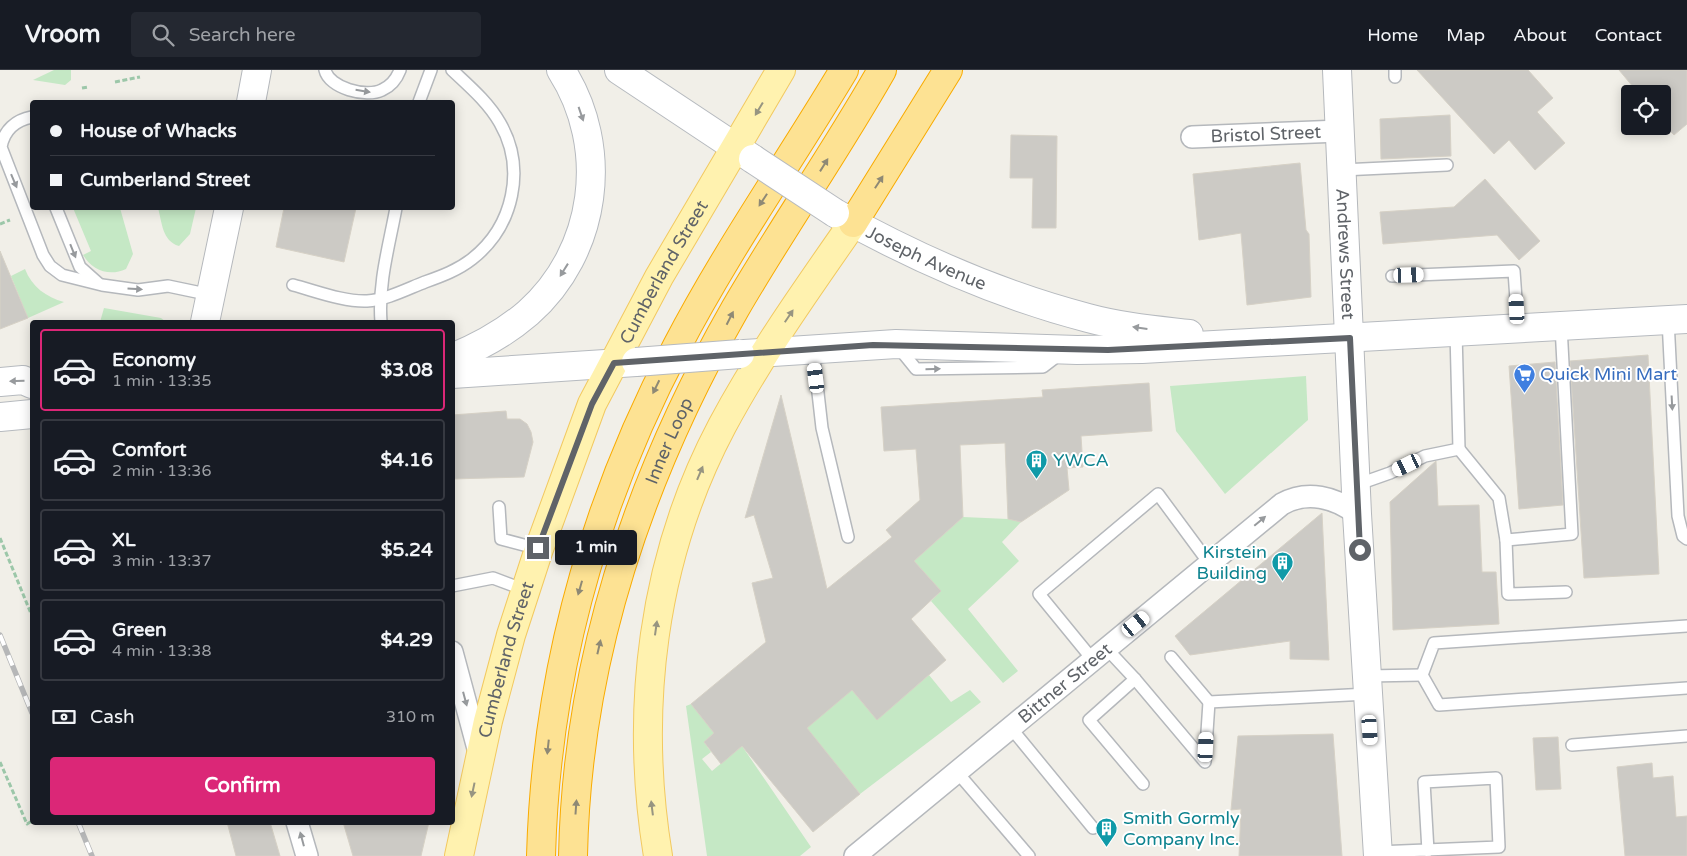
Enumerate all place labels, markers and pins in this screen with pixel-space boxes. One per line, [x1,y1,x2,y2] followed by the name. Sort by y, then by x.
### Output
[1512,362,1536,393] supermarket icon: Quick Mini Mart
[1540,363,1677,385] place label: Quick Mini Mart
[1025,448,1049,479] building icon: YWCA
[1053,449,1109,471] place label: YWCA
[1197,541,1267,584] place label: Kirstein Building
[1271,550,1295,581] building icon: Kirstein Building
[1123,807,1240,850] place label: Smith Gormly Company Inc.
[1095,816,1119,847] building icon: Smith Gormly Company Inc.

